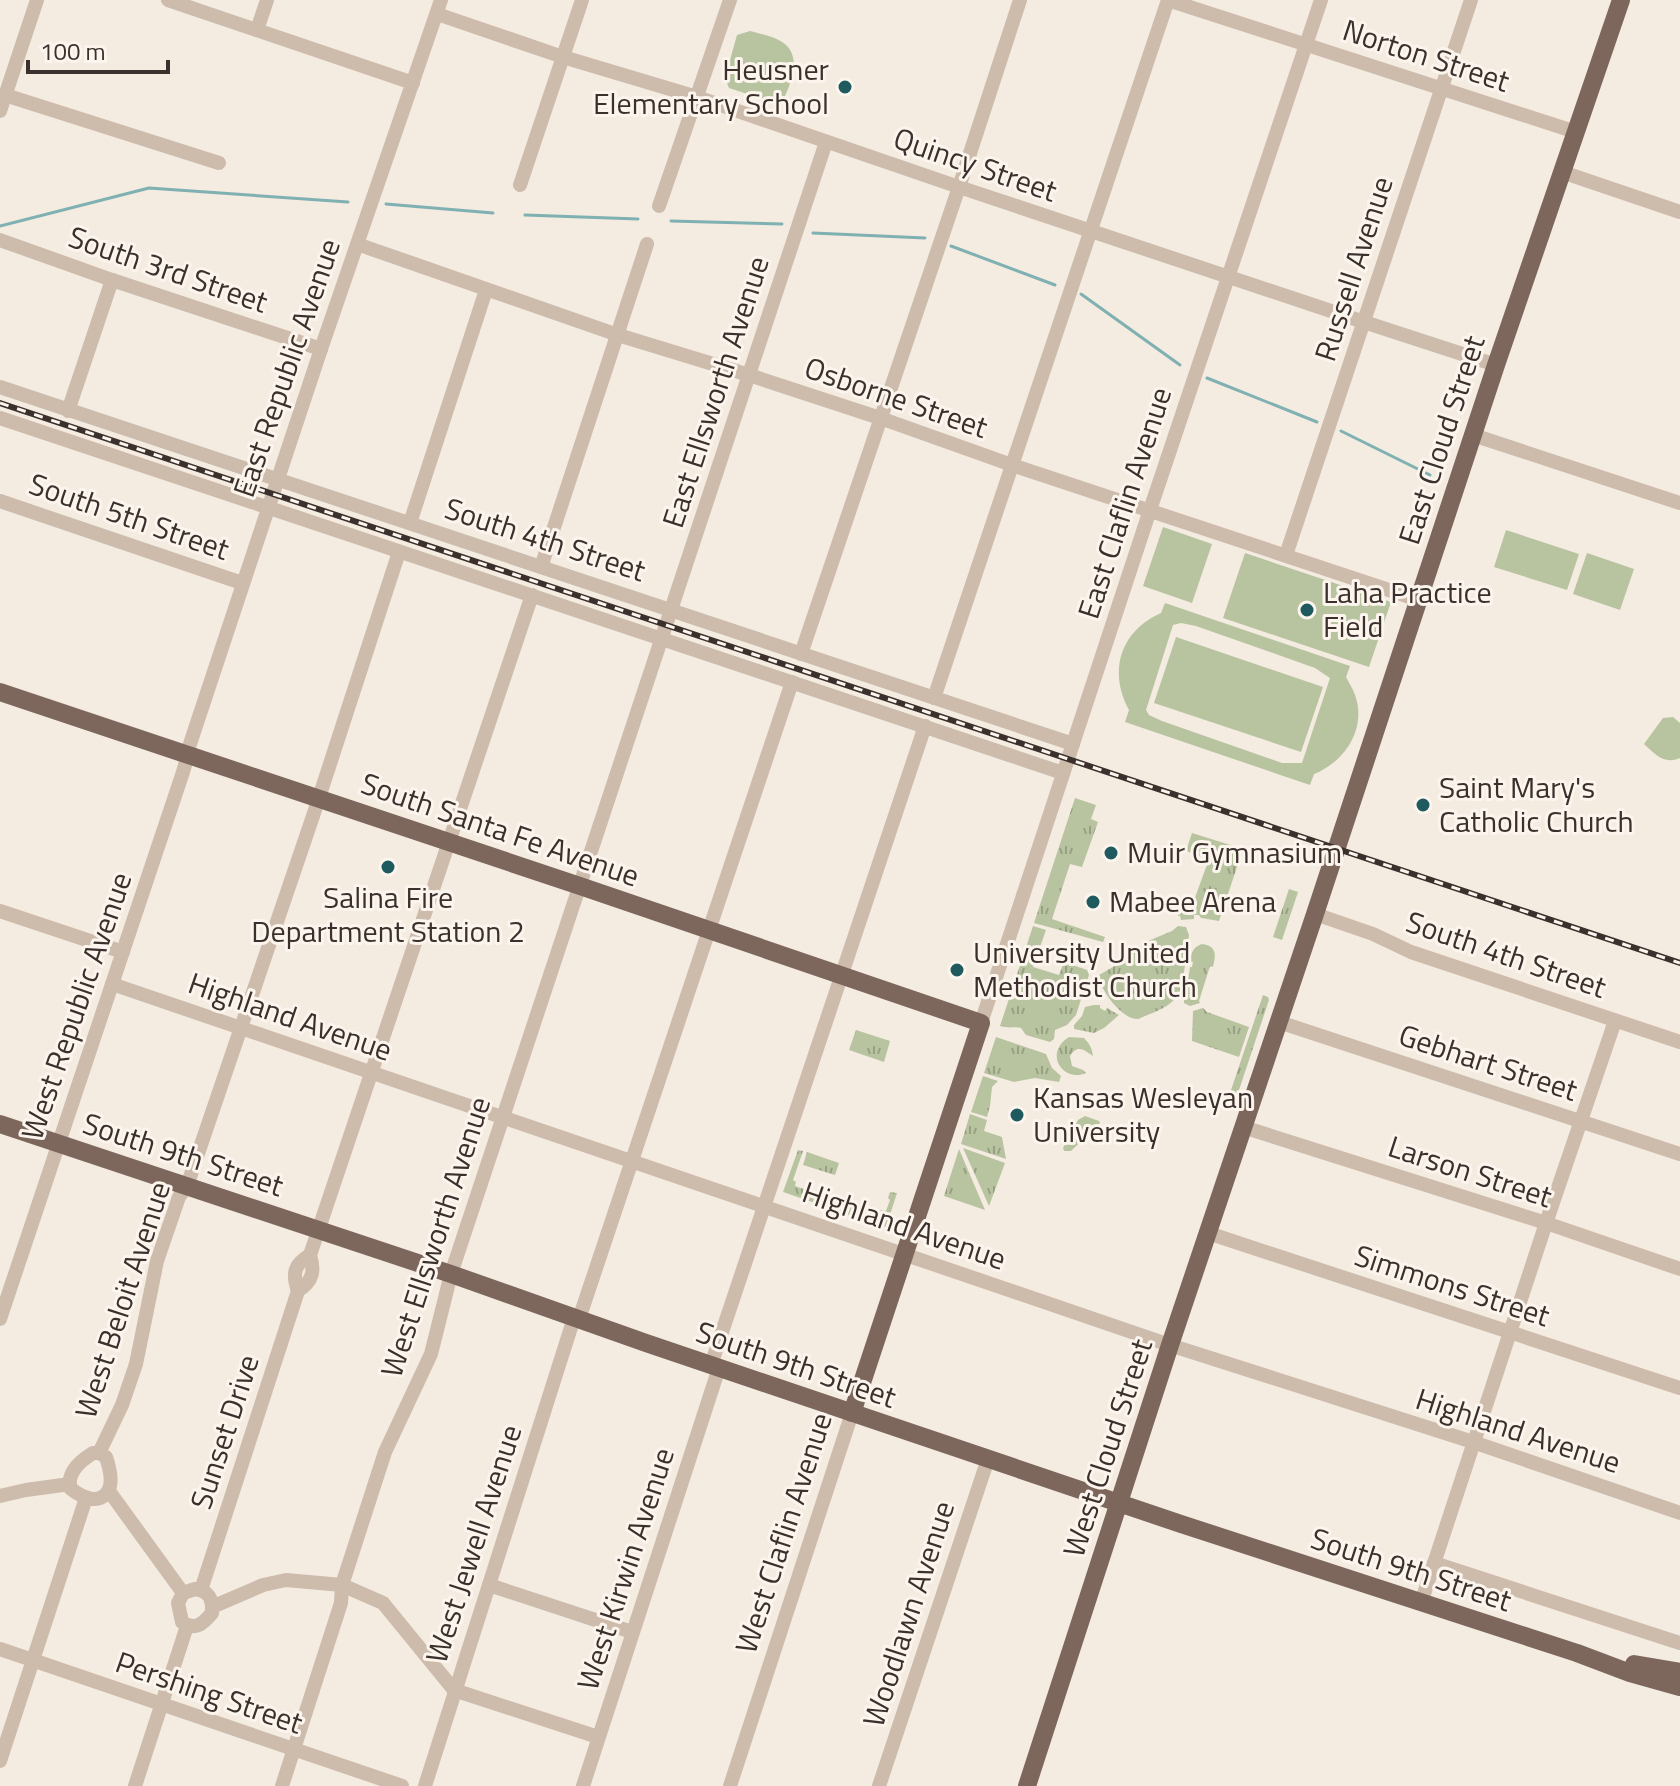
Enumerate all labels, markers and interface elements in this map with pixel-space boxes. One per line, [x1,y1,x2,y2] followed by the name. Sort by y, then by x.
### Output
[1337,6,1516,104] street label: Norton Street
[28,24,168,74] scale bar
[40,33,106,69] text: 100 m
[593,46,829,126] place label: Heusner Elementary School
[836,78,854,96] marker: Heusner Elementary School
[888,115,1064,214] street label: Quincy Street
[1302,170,1405,367] street label: Russell Avenue
[63,213,275,325] street label: South 3rd Street
[220,232,352,503] street label: East Republic Avenue
[649,250,781,533] street label: East Ellsworth Avenue
[1386,329,1497,550] street label: East Cloud Street
[799,344,995,450] street label: Osborne Street
[1065,381,1183,624] street label: East Claflin Avenue
[23,460,236,572] street label: South 5th Street
[439,485,652,593] street label: South 4th Street
[1323,569,1492,649] place label: Laha Practice Field
[1298,601,1316,619] marker: Laha Practice Field
[355,760,646,898] street label: South Santa Fe Avenue
[1439,764,1634,844] place label: Saint Mary's Catholic Church
[1414,796,1432,814] marker: Saint Mary's Catholic Church
[1127,829,1342,875] place label: Muir Gymnasium
[1102,844,1120,862] marker: Muir Gymnasium
[379,858,397,876] marker: Salina Fire Department Station 2
[9,866,143,1146] street label: West Republic Avenue
[251,874,525,954] place label: Salina Fire Department Station 2
[1109,878,1276,924] place label: Mabee Arena
[1084,893,1102,911] marker: Mabee Arena
[1400,898,1613,1010] street label: South 4th Street
[973,929,1197,1009] place label: University United Methodist Church
[182,960,398,1072] street label: Highland Avenue
[948,961,966,979] marker: University United Methodist Church
[1393,1012,1584,1113] street label: Gebhart Street
[1033,1074,1253,1154] place label: Kansas Wesleyan University
[368,1090,502,1383] street label: West Ellsworth Avenue
[77,1100,290,1208] street label: South 9th Street
[1008,1106,1026,1124] marker: Kansas Wesleyan University
[1383,1123,1559,1219] street label: Larson Street
[796,1169,1012,1281] street label: Highland Avenue
[62,1176,182,1424] street label: West Beloit Avenue
[1349,1232,1556,1338] street label: Simmons Street
[690,1308,903,1420] street label: South 9th Street
[1050,1332,1164,1563] street label: West Cloud Street
[177,1348,271,1515] street label: Sunset Drive
[1410,1375,1627,1485] street label: Highland Avenue
[722,1406,844,1659] street label: West Claflin Avenue
[413,1419,533,1669] street label: West Jewell Avenue
[564,1442,686,1696] street label: West Kirwin Avenue
[850,1495,966,1733] street label: Woodlawn Avenue
[1305,1515,1518,1623] street label: South 9th Street
[110,1639,310,1746] street label: Pershing Street

